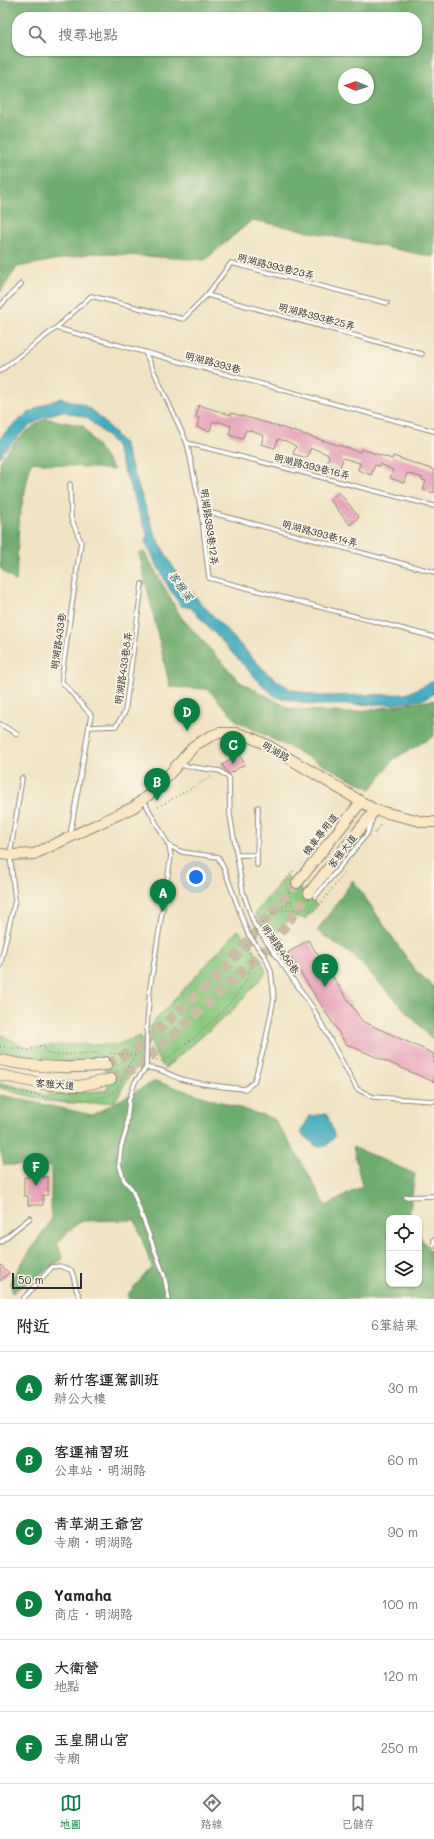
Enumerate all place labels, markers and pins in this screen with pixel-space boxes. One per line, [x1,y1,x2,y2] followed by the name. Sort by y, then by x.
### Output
[174,698,200,731] pin: D
[220,731,246,764] pin: C
[144,768,170,801] pin: B
[150,879,176,912] pin: A
[312,954,338,987] pin: E
[23,1153,49,1186] pin: F

